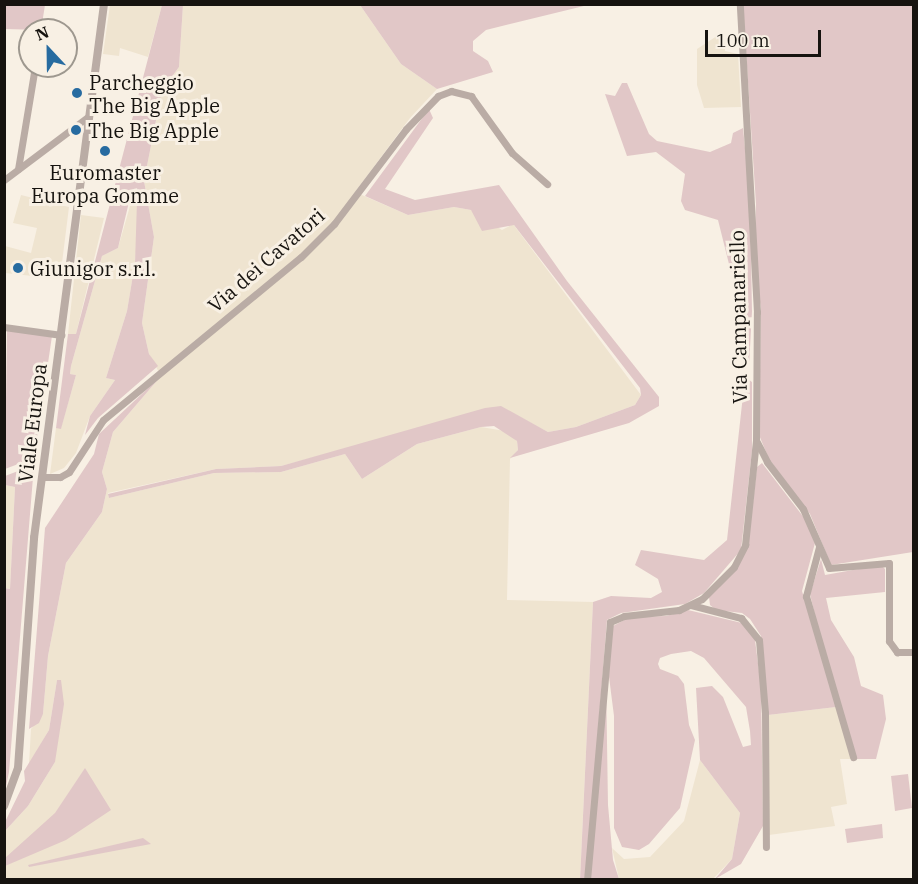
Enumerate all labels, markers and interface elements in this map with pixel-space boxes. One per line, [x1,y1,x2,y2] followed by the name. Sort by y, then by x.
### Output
[18,18,78,78] north arrow
[708,18,824,56] scale bar
[32,22,52,45] text: N
[716,29,770,52] text: 100 m
[89,70,220,117] place label: Parcheggio The Big Apple
[70,86,84,100] marker: Parcheggio The Big Apple
[88,118,219,142] place label: The Big Apple
[69,123,83,137] marker: The Big Apple
[98,144,112,158] marker: Euromaster Europa Gomme
[31,160,179,207] place label: Euromaster Europa Gomme
[203,203,329,317] street label: Via dei Cavatori
[724,230,752,404] street label: Via Campanariello
[30,256,156,280] place label: Giunigor s.r.l.
[11,261,25,275] marker: Giunigor s.r.l.
[13,362,51,484] street label: Viale Europa

